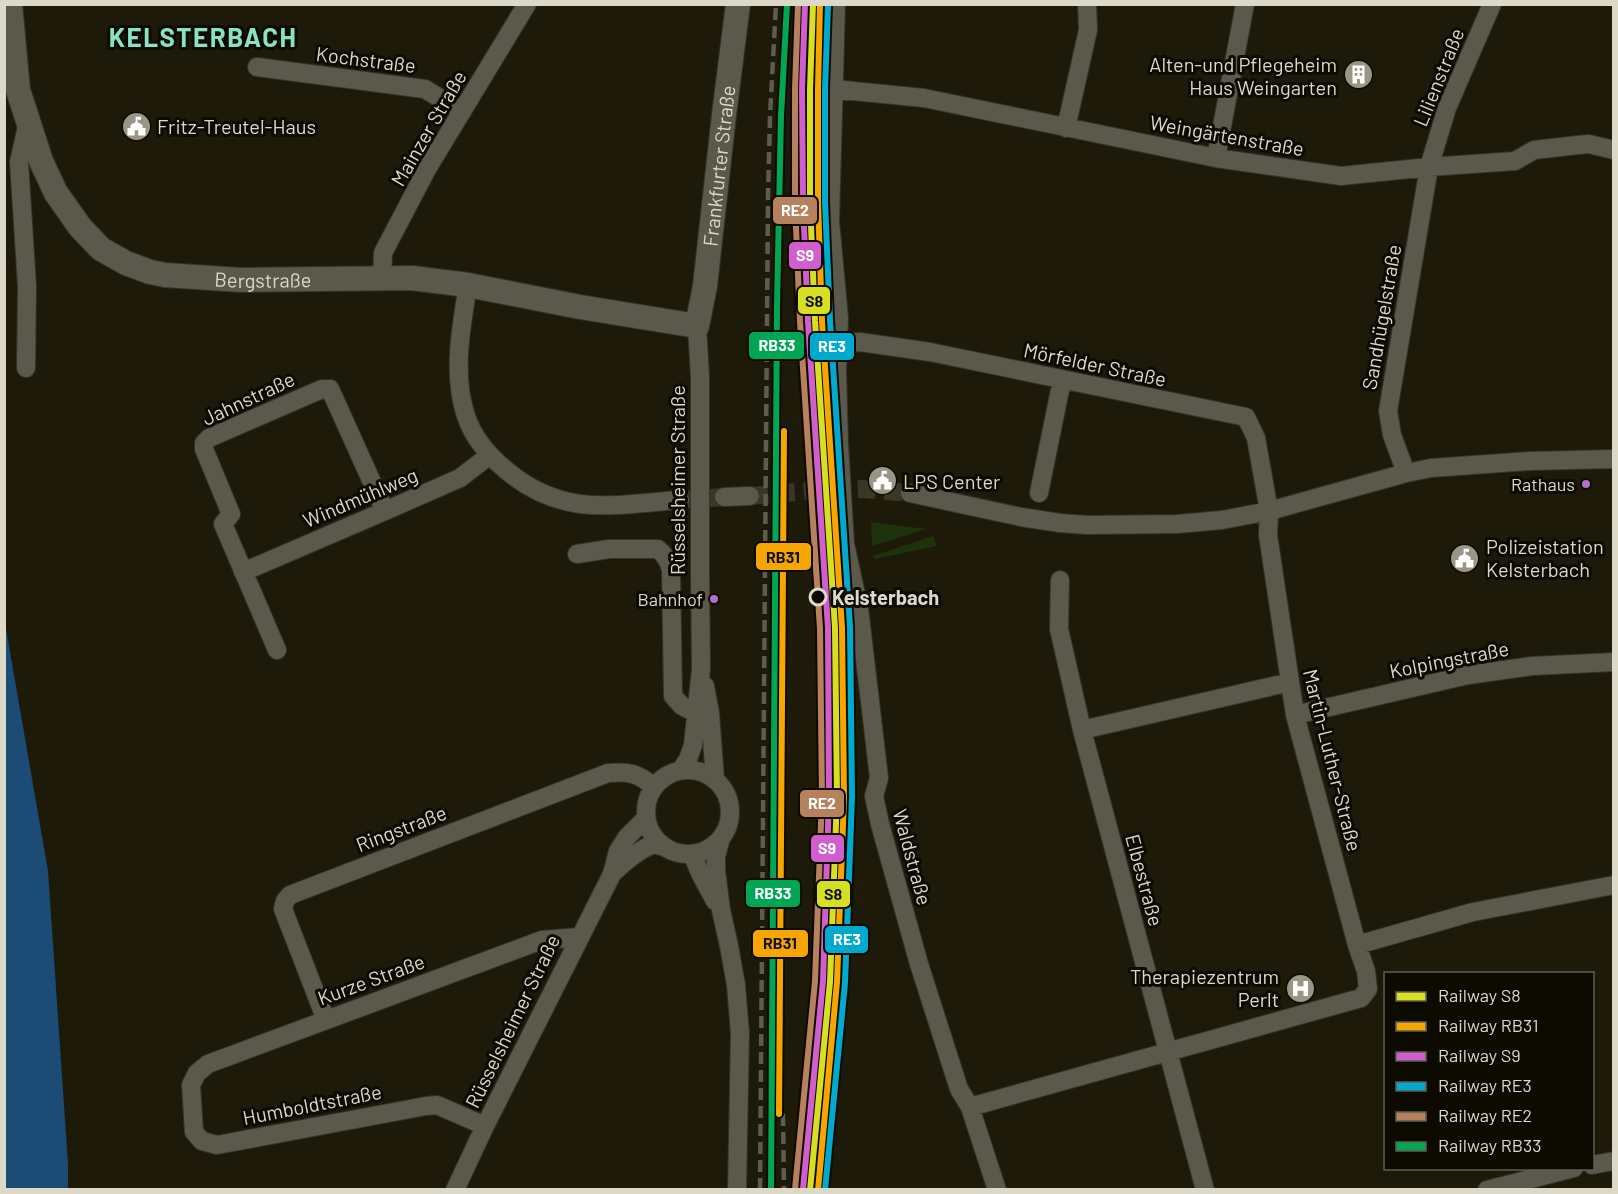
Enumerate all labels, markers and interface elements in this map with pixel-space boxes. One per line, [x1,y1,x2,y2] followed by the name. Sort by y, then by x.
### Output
[109,21,297,52] district label: KELSTERBACH
[1407,24,1469,130] street label: Lilienstraße
[315,41,417,77] street label: Kochstraße
[1149,52,1337,99] place label: Alten-und Pflegeheim Haus Weingarten
[1342,59,1374,91] building icon: Alten-und Pflegeheim Haus Weingarten
[385,66,471,190] street label: Mainzer Straße
[697,84,740,248] street label: Frankfurter Straße
[120,110,152,142] public building icon: Fritz-Treutel-Haus
[1148,110,1306,160] street label: Weingärtenstraße
[157,114,316,138] place label: Fritz-Treutel-Haus
[772,196,818,225] line badge: RE2
[781,200,809,219] text: RE2
[788,241,822,270] line badge: S9
[1356,242,1406,392] street label: Sandhügelstraße
[796,245,814,264] text: S9
[214,266,312,292] street label: Bergstraße
[797,286,831,315] line badge: S8
[805,291,823,310] text: S8
[748,331,805,360] line badge: RB33
[809,332,855,361] line badge: RE3
[758,335,796,354] text: RB33
[818,336,846,355] text: RE3
[1022,337,1168,391] street label: Mörfelder Straße
[198,366,298,430] street label: Jahnstraße
[665,385,689,575] street label: Rüsselsheimer Straße
[299,462,421,532] street label: Windmühlweg
[866,465,898,497] public building icon: LPS Center
[903,469,1000,493] place label: LPS Center
[1511,473,1575,495] place label: Rathaus
[1580,478,1592,490] marker: Rathaus
[1486,534,1604,581] place label: Polizeistation Kelsterbach
[755,542,812,571] line badge: RB31
[1449,542,1481,574] public building icon: Polizeistation Kelsterbach
[766,547,800,566] text: RB31
[832,585,939,609] place label: Kelsterbach
[638,588,703,610] place label: Bahnhof
[809,588,827,606] marker: Kelsterbach
[708,593,720,605] marker: Bahnhof
[1387,636,1511,682] street label: Kolpingstraße
[1299,666,1367,854] street label: Martin-Luther-Straße
[799,789,845,818] line badge: RE2
[808,793,836,812] text: RE2
[352,800,450,856] street label: Ringstraße
[889,806,937,908] street label: Waldstraße
[1121,831,1169,929] street label: Elbestraße
[810,834,845,863] line badge: S9
[818,838,836,857] text: S9
[745,879,801,908] line badge: RB33
[816,880,851,908] line badge: S8
[754,883,792,902] text: RB33
[824,884,842,903] text: S8
[824,925,869,954] line badge: RE3
[752,929,809,958] line badge: RB31
[833,929,861,948] text: RE3
[460,930,564,1112] street label: Rüsselsheimer Straße
[763,933,797,952] text: RB31
[314,949,428,1009] street label: Kurze Straße
[1130,964,1279,1011] place label: Therapiezentrum Perlt
[1284,972,1316,1004] hospital icon: Therapiezentrum Perlt
[1384,972,1594,1170] legend
[1438,984,1521,1006] text: Railway S8
[1438,1014,1538,1036] text: Railway RB31
[1438,1044,1521,1066] text: Railway S9
[1438,1074,1532,1096] text: Railway RE3
[241,1079,383,1129] street label: Humboldtstraße
[1438,1104,1532,1126] text: Railway RE2
[1438,1134,1542,1156] text: Railway RB33

